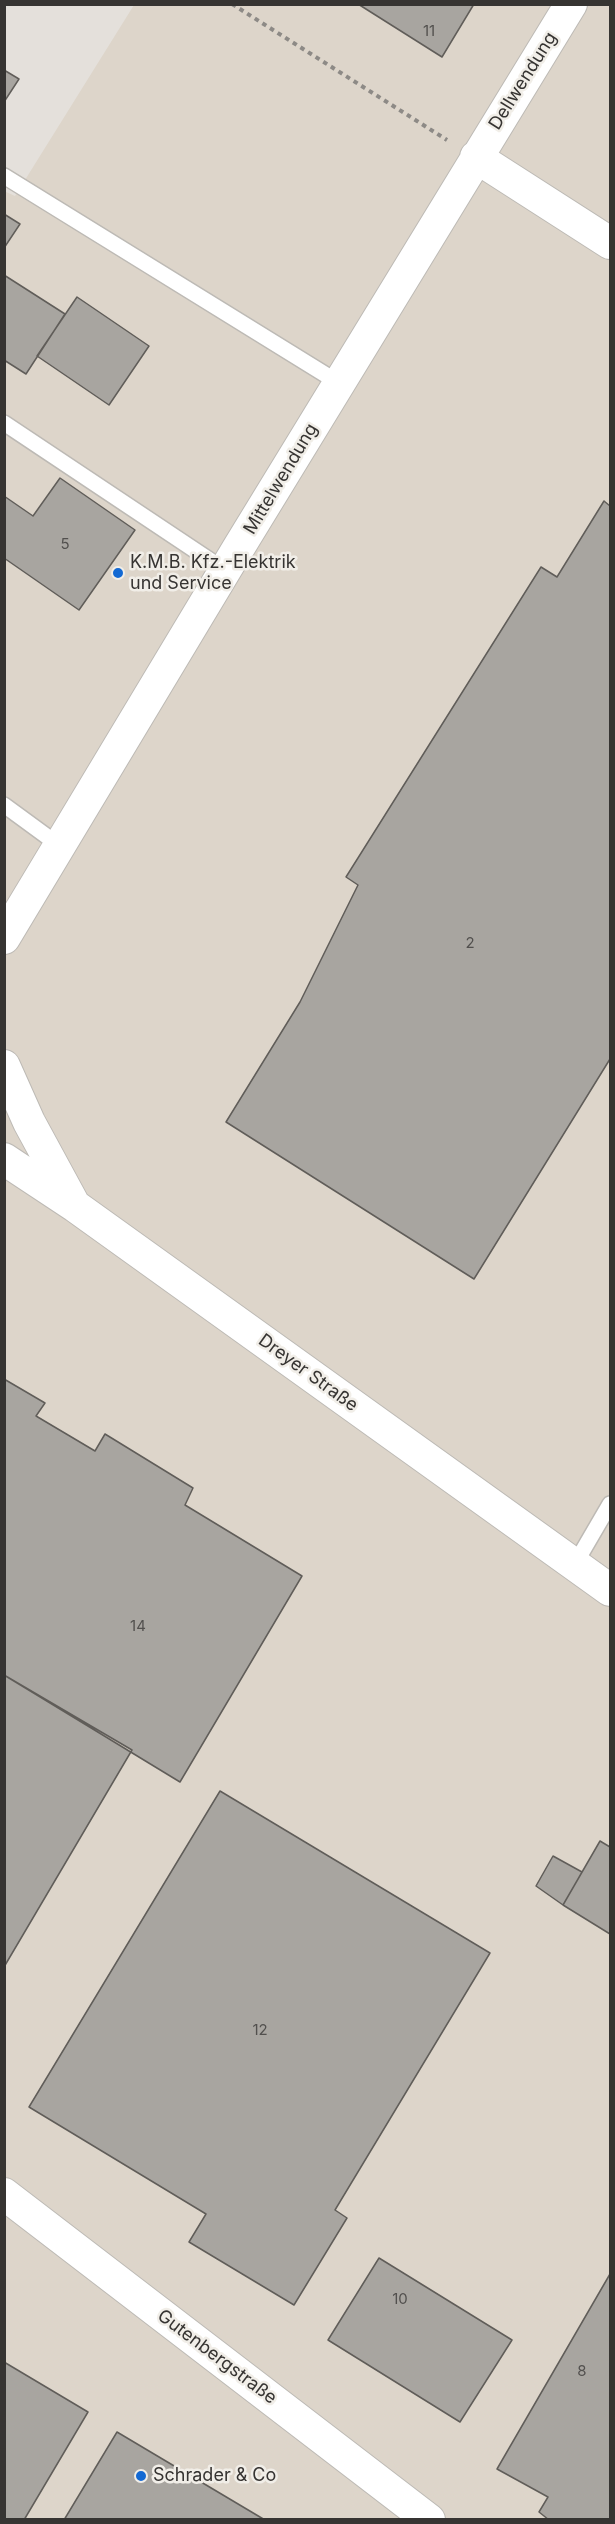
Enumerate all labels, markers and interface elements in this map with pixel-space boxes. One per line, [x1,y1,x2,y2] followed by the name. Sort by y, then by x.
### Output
[423,22,435,40] house number: 11
[484,28,562,134] street label: Dellwendung
[239,420,323,538] street label: Mittelwendung
[60,535,70,553] house number: 5
[130,552,296,594] place label: K.M.B. Kfz.-Elektrik und Service
[111,566,125,580] marker: K.M.B. Kfz.-Elektrik und Service
[465,934,475,952] house number: 2
[254,1330,362,1416] street label: Dreyer Straße
[130,1617,146,1635] house number: 14
[252,2021,268,2039] house number: 12
[392,2290,408,2308] house number: 10
[153,2305,281,2409] street label: Gutenbergstraße
[577,2362,587,2380] house number: 8
[153,2465,276,2487] place label: Schrader & Co
[134,2469,148,2483] marker: Schrader & Co

